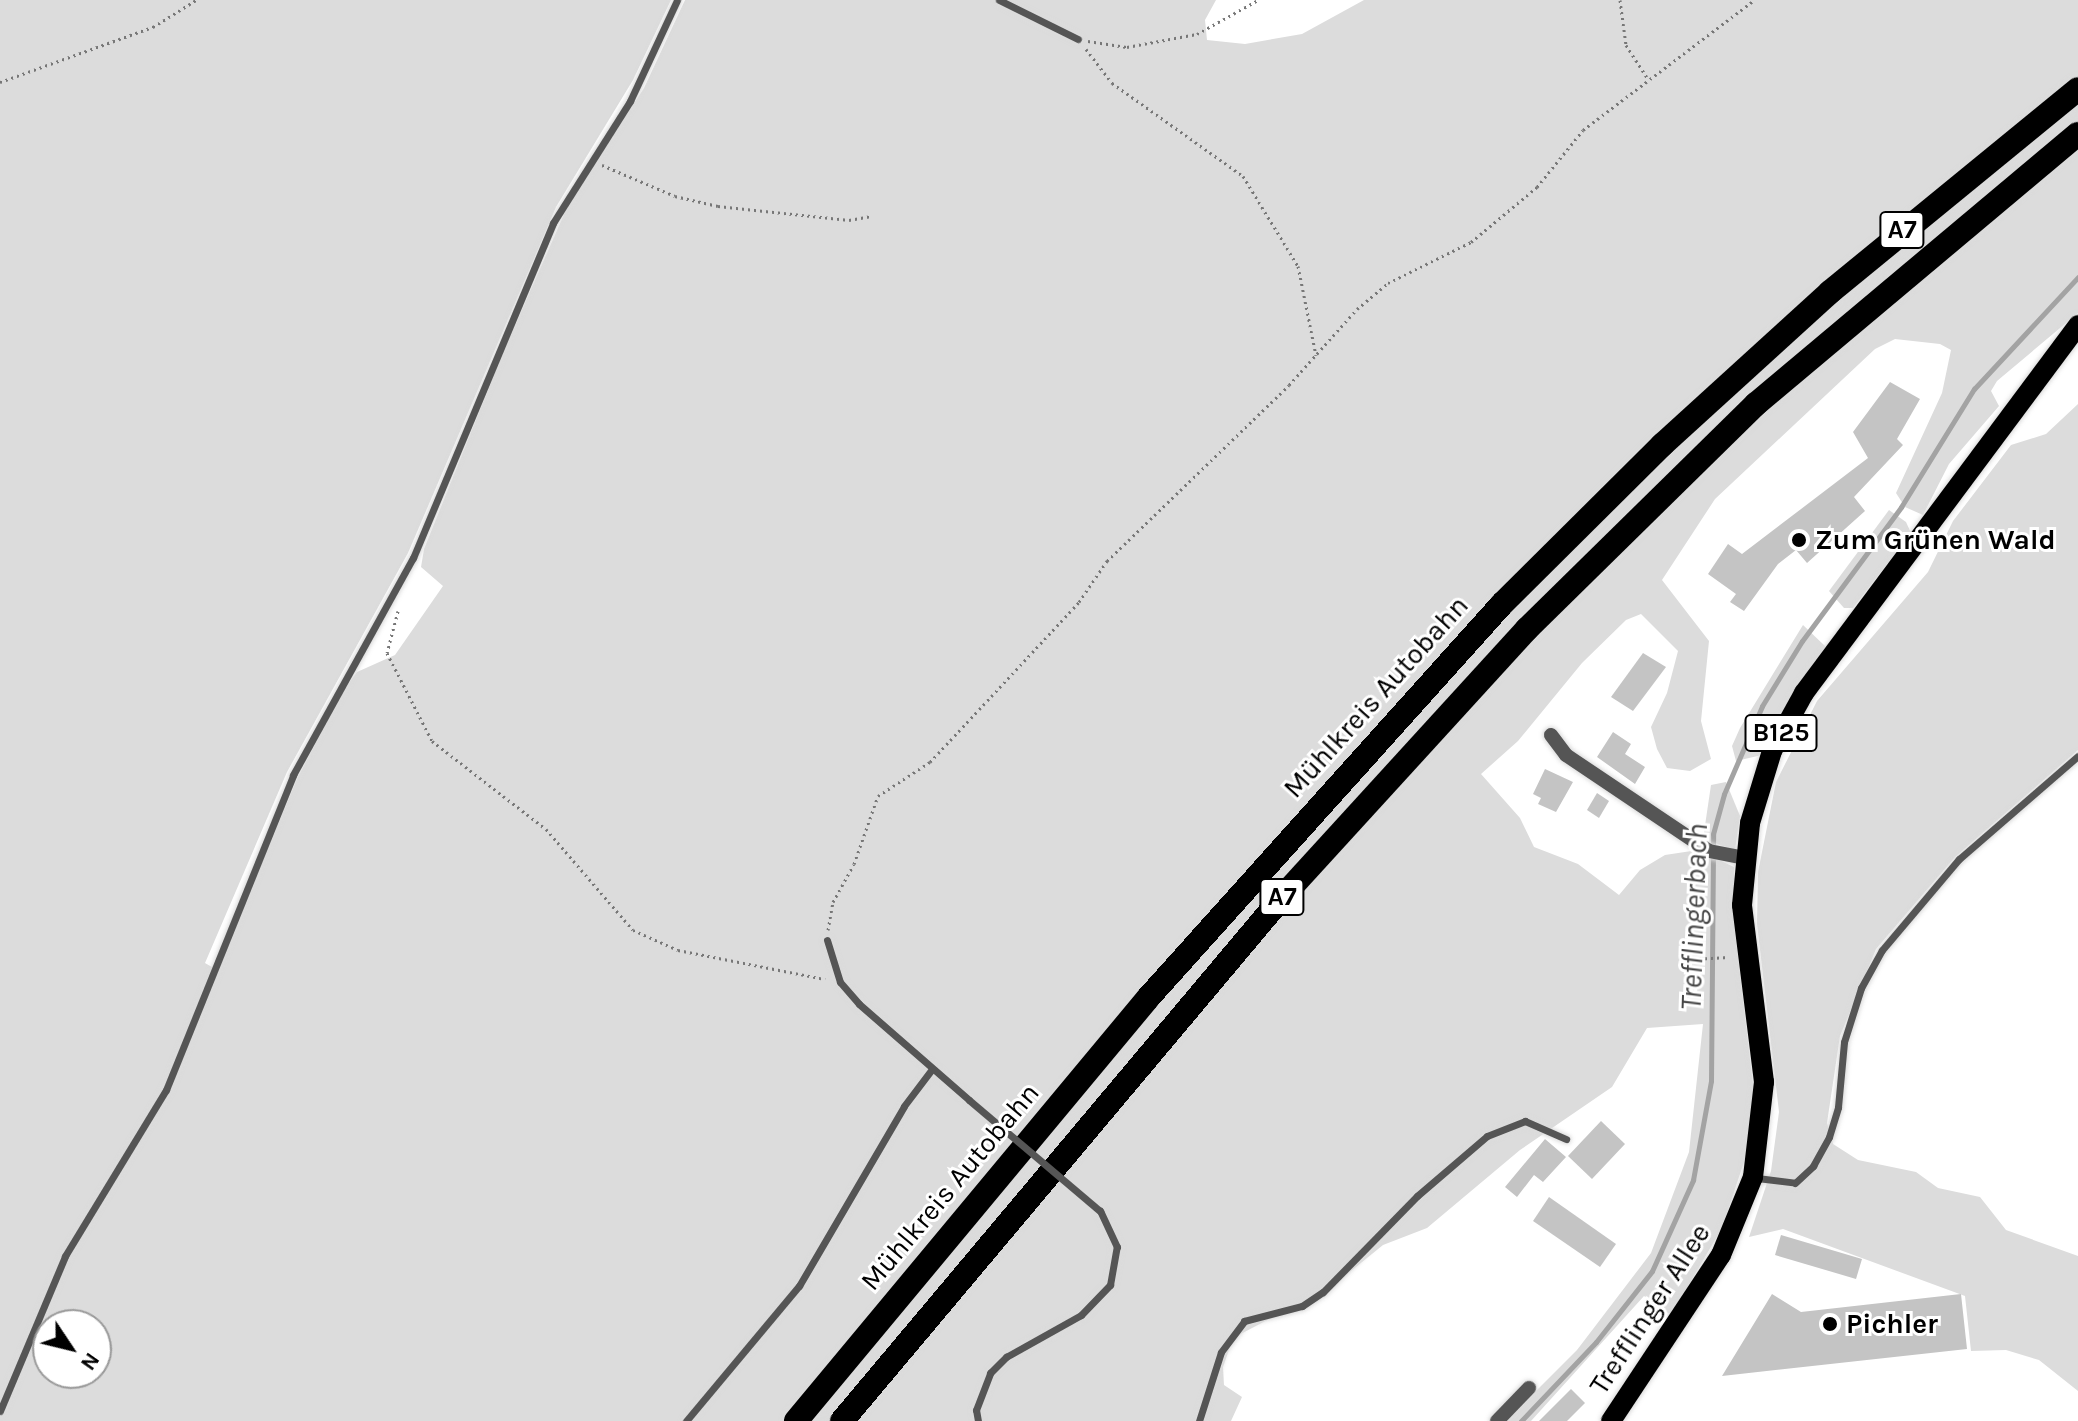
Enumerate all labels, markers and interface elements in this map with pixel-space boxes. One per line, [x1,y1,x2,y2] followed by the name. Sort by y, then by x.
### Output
[1878,208,1926,252] road number: A7
[1815,523,2056,557] place label: Zum Grünen Wald
[1790,531,1808,549] marker: Zum Grünen Wald
[1277,589,1475,805] street label: Mühlkreis Autobahn
[1743,711,1819,755] road number: B125
[1673,823,1715,1011] water label: Trefflingerbach
[1258,875,1306,919] road number: A7
[854,1077,1046,1297] street label: Mühlkreis Autobahn
[1582,1218,1718,1400] street label: Trefflinger Allee
[1846,1307,1938,1341] place label: Pichler
[32,1309,112,1389] north arrow
[1821,1315,1839,1333] marker: Pichler
[75,1348,105,1376] text: N

